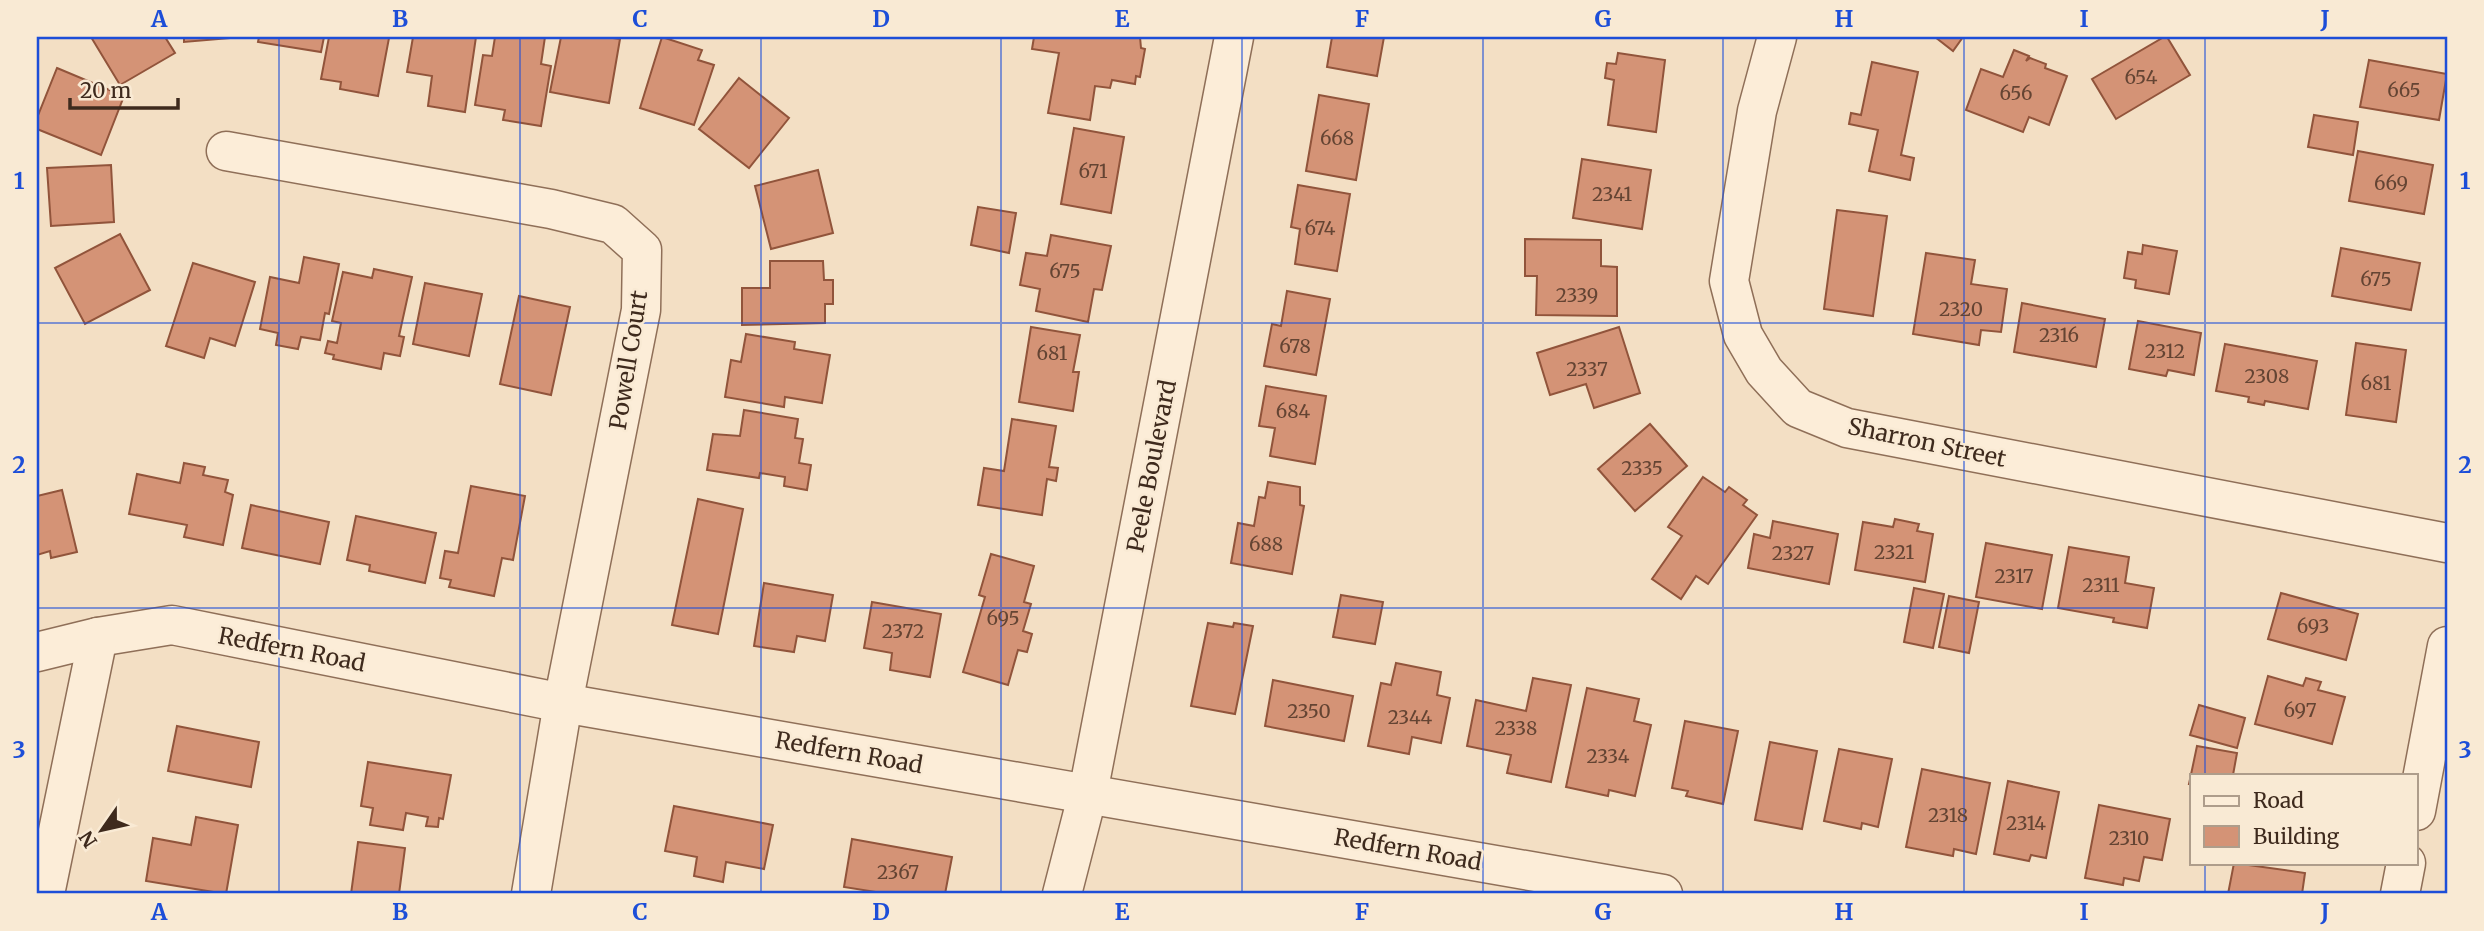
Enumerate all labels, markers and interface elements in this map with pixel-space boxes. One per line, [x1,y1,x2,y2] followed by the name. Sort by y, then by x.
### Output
[150,4,168,33] text: A
[392,4,408,33] text: B
[632,4,648,33] text: C
[872,4,890,33] text: D
[1114,4,1130,33] text: E
[1355,4,1369,33] text: F
[1595,4,1612,33] text: G
[1835,4,1854,33] text: H
[2079,4,2089,33] text: I
[2319,4,2330,33] text: J
[2124,65,2158,89] house number: 654
[70,66,178,110] scale bar
[80,77,132,104] text: 20 m
[2387,78,2421,102] house number: 665
[2000,81,2032,105] house number: 656
[1320,126,1354,150] house number: 668
[1078,159,1108,183] house number: 671
[14,166,25,195] text: 1
[2460,166,2471,195] text: 1
[2374,171,2408,195] house number: 669
[1592,182,1632,206] house number: 2341
[1305,216,1336,240] house number: 674
[1049,259,1081,283] house number: 675
[2360,267,2392,291] house number: 675
[1556,283,1598,307] house number: 2339
[603,288,653,432] street label: Powell Court
[1939,297,1983,321] house number: 2320
[2039,323,2079,347] house number: 2316
[1279,334,1311,358] house number: 678
[2145,339,2185,363] house number: 2312
[1037,341,1068,365] house number: 681
[1566,357,1608,381] house number: 2337
[2245,364,2289,388] house number: 2308
[2361,371,2392,395] house number: 681
[1120,377,1182,555] street label: Peele Boulevard
[1276,399,1310,423] house number: 684
[1845,411,2009,473] street label: Sharron Street
[12,450,26,479] text: 2
[2458,450,2472,479] text: 2
[1621,456,1663,480] house number: 2335
[1249,532,1283,556] house number: 688
[1874,540,1914,564] house number: 2321
[1772,541,1814,565] house number: 2327
[1994,564,2034,588] house number: 2317
[2082,573,2120,597] house number: 2311
[986,606,1020,630] house number: 695
[2297,614,2329,638] house number: 693
[882,619,924,643] house number: 2372
[216,621,368,678] street label: Redfern Road
[2284,698,2317,722] house number: 697
[1287,699,1331,723] house number: 2350
[1388,705,1433,729] house number: 2344
[1495,716,1537,740] house number: 2338
[773,725,925,779] street label: Redfern Road
[12,735,26,764] text: 3
[2458,735,2472,764] text: 3
[1587,744,1630,768] house number: 2334
[2190,774,2418,864] legend
[2253,787,2304,814] text: Road
[66,794,136,864] north arrow
[1928,803,1968,827] house number: 2318
[2006,811,2046,835] house number: 2314
[1332,822,1484,876] street label: Redfern Road
[2253,823,2340,850] text: Building
[2109,826,2149,850] house number: 2310
[74,827,102,852] text: N
[877,860,919,884] house number: 2367
[150,897,168,926] text: A
[392,897,408,926] text: B
[632,897,648,926] text: C
[872,897,890,926] text: D
[1114,897,1130,926] text: E
[1355,897,1369,926] text: F
[1595,897,1612,926] text: G
[1835,897,1854,926] text: H
[2079,897,2089,926] text: I
[2319,897,2330,926] text: J

